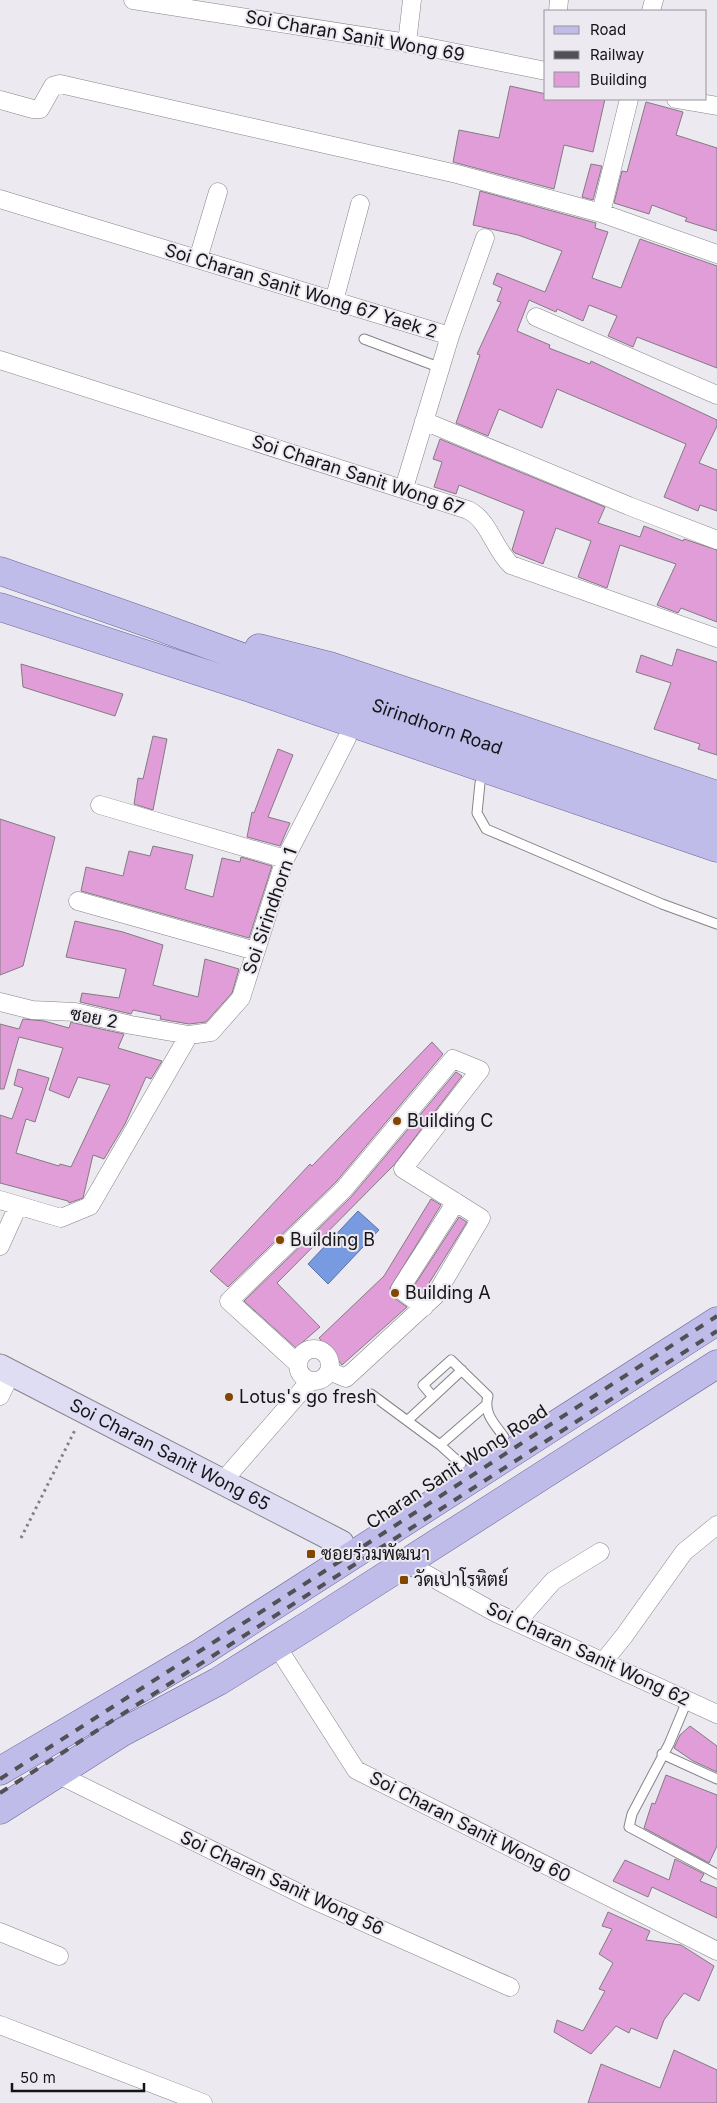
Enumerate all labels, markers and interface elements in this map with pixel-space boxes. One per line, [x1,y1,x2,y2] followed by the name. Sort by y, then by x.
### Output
[244,6,466,65] street label: Soi Charan Sanit Wong 69
[544,10,707,100] legend
[590,20,626,39] text: Road
[590,45,645,64] text: Railway
[590,70,647,89] text: Building
[162,239,440,342] street label: Soi Charan Sanit Wong 67 Yaek 2
[250,430,467,519] street label: Soi Charan Sanit Wong 67
[369,694,505,759] street label: Sirindhorn Road
[238,845,301,977] street label: Soi Sirindhorn 1
[69,1003,120,1032] street label: ซอย 2
[407,1110,493,1131] place label: Building C
[391,1115,403,1127] marker: Building C
[290,1229,375,1250] place label: Building B
[274,1234,286,1246] marker: Building B
[405,1282,491,1303] place label: Building A
[389,1287,401,1299] marker: Building A
[239,1386,377,1407] place label: Lotus's go fresh
[223,1391,235,1403] marker: Lotus's go fresh
[66,1394,274,1514] street label: Soi Charan Sanit Wong 65
[362,1400,551,1533] street label: Charan Sanit Wong Road
[321,1542,430,1564] place label: ซอยร่วมพัฒนา
[305,1548,317,1560] marker: ซอยร่วมพัฒนา
[414,1567,508,1590] place label: วัดเปาโรหิตย์
[398,1574,410,1586] marker: วัดเปาโรหิตย์
[483,1597,693,1710] street label: Soi Charan Sanit Wong 62
[366,1767,574,1886] street label: Soi Charan Sanit Wong 60
[177,1826,387,1939] street label: Soi Charan Sanit Wong 56
[12,2060,145,2092] scale bar
[20,2068,56,2087] text: 50 m

